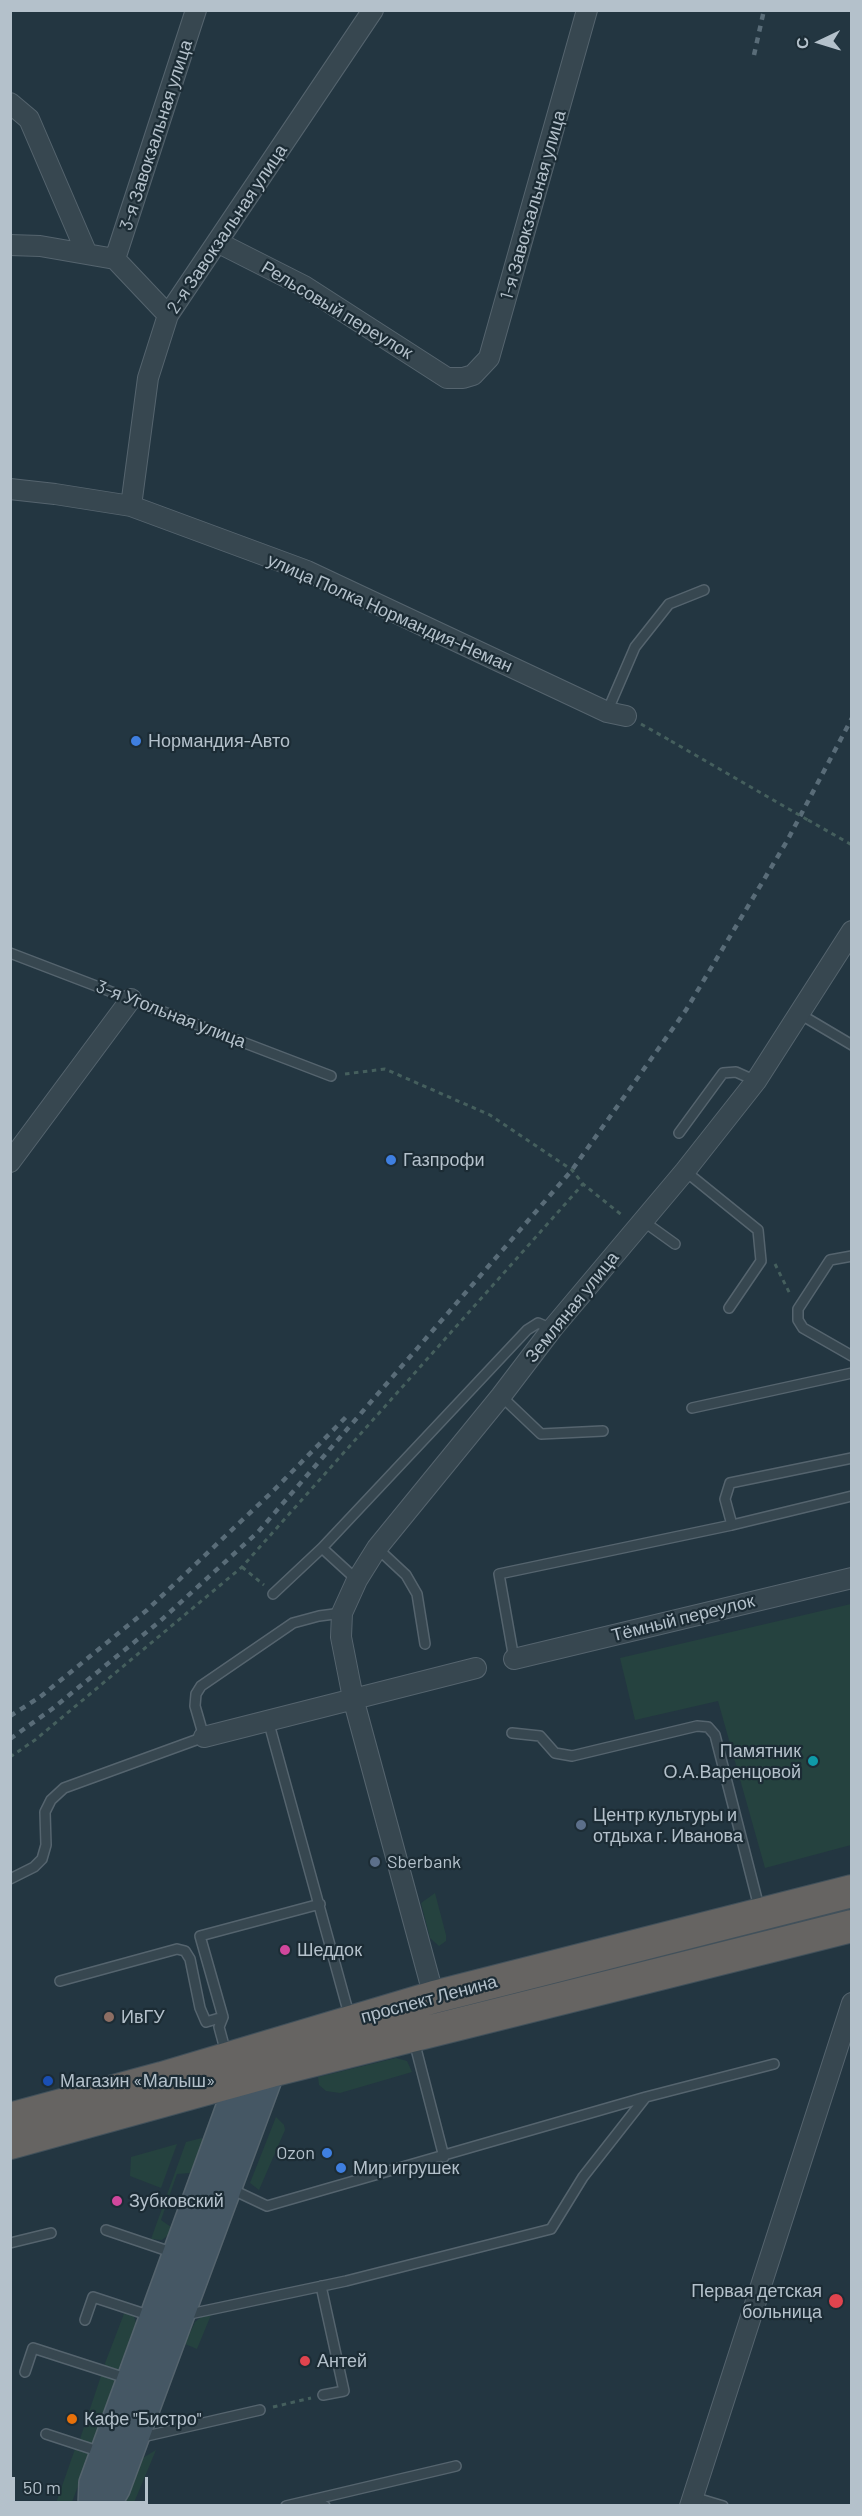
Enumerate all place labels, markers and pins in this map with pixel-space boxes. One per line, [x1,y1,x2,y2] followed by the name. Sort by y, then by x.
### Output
[148,730,290,752] place label: Нормандия-Авто
[129,734,143,748] marker: Нормандия-Авто
[403,1149,484,1171] place label: Газпрофи
[384,1153,398,1167] marker: Газпрофи
[663,1740,801,1782] place label: Памятник О.А.Варенцовой
[806,1754,820,1768] marker: Памятник О.А.Варенцовой
[593,1804,743,1846] place label: Центр культуры и отдыха г. Иванова
[574,1818,588,1832] marker: Центр культуры и отдыха г. Иванова
[387,1851,461,1873] place label: Sberbank
[368,1855,382,1869] marker: Sberbank
[297,1939,362,1961] place label: Шеддок
[278,1943,292,1957] marker: Шеддок
[121,2006,165,2028] place label: ИвГУ
[102,2010,116,2024] marker: ИвГУ
[60,2070,216,2092] place label: Магазин «Малыш»
[41,2074,55,2088] marker: Магазин «Малыш»
[276,2142,315,2164] place label: Ozon
[320,2146,334,2160] marker: Ozon
[353,2157,459,2179] place label: Мир игрушек
[334,2161,348,2175] marker: Мир игрушек
[129,2190,224,2212] place label: Зубковский
[110,2194,124,2208] marker: Зубковский
[691,2280,822,2322] place label: Первая детская больница
[827,2292,845,2310] marker: Первая детская больница
[317,2350,367,2372] place label: Антей
[298,2354,312,2368] marker: Антей
[84,2408,202,2430] place label: Кафе "Бистро"
[65,2412,79,2426] marker: Кафе "Бистро"

